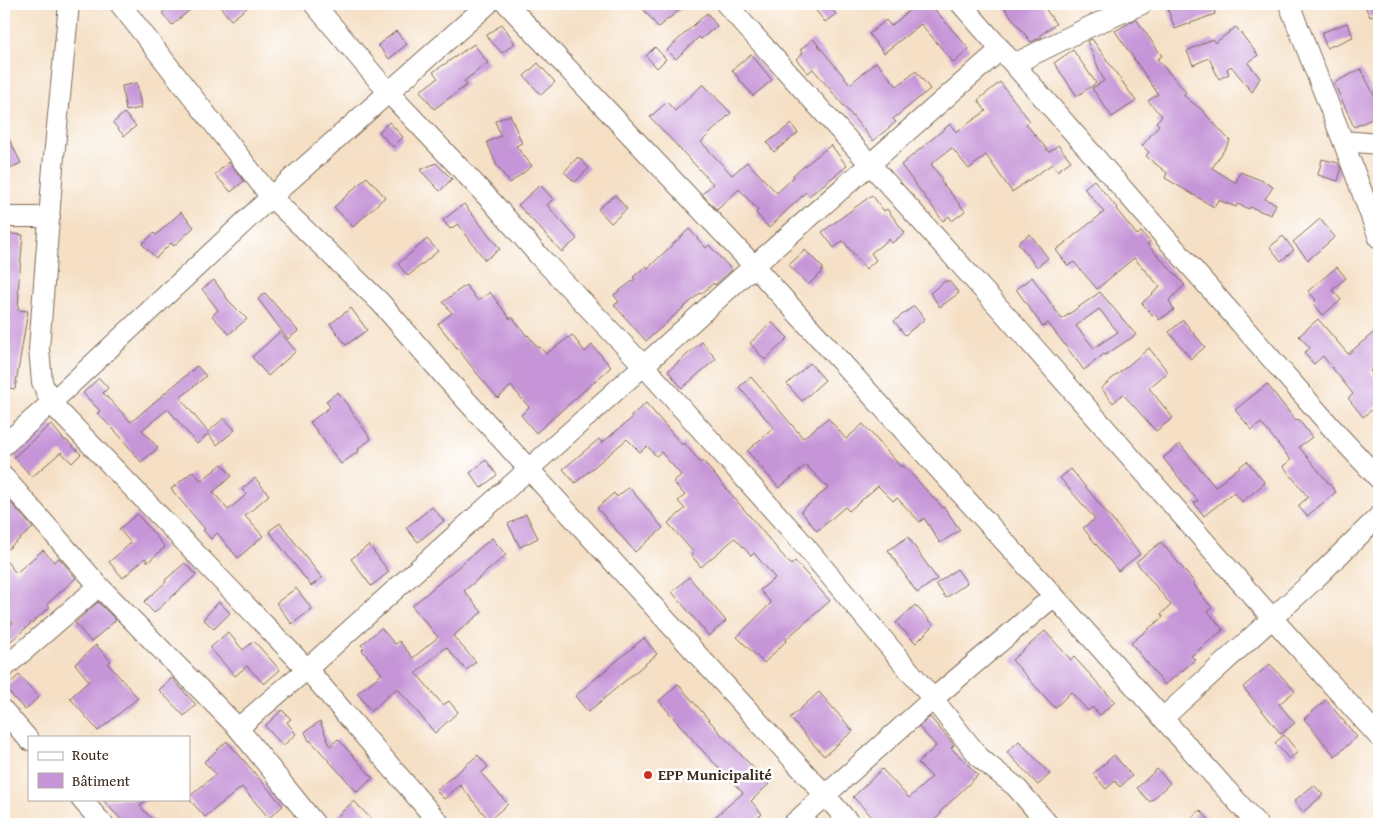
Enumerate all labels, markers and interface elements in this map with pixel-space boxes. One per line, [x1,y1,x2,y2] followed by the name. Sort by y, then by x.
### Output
[28,736,190,800] legend
[72,744,109,765] text: Route
[658,764,772,785] place label: EPP Municipalité
[642,769,654,781] marker: EPP Municipalité
[72,770,131,791] text: Bâtiment

